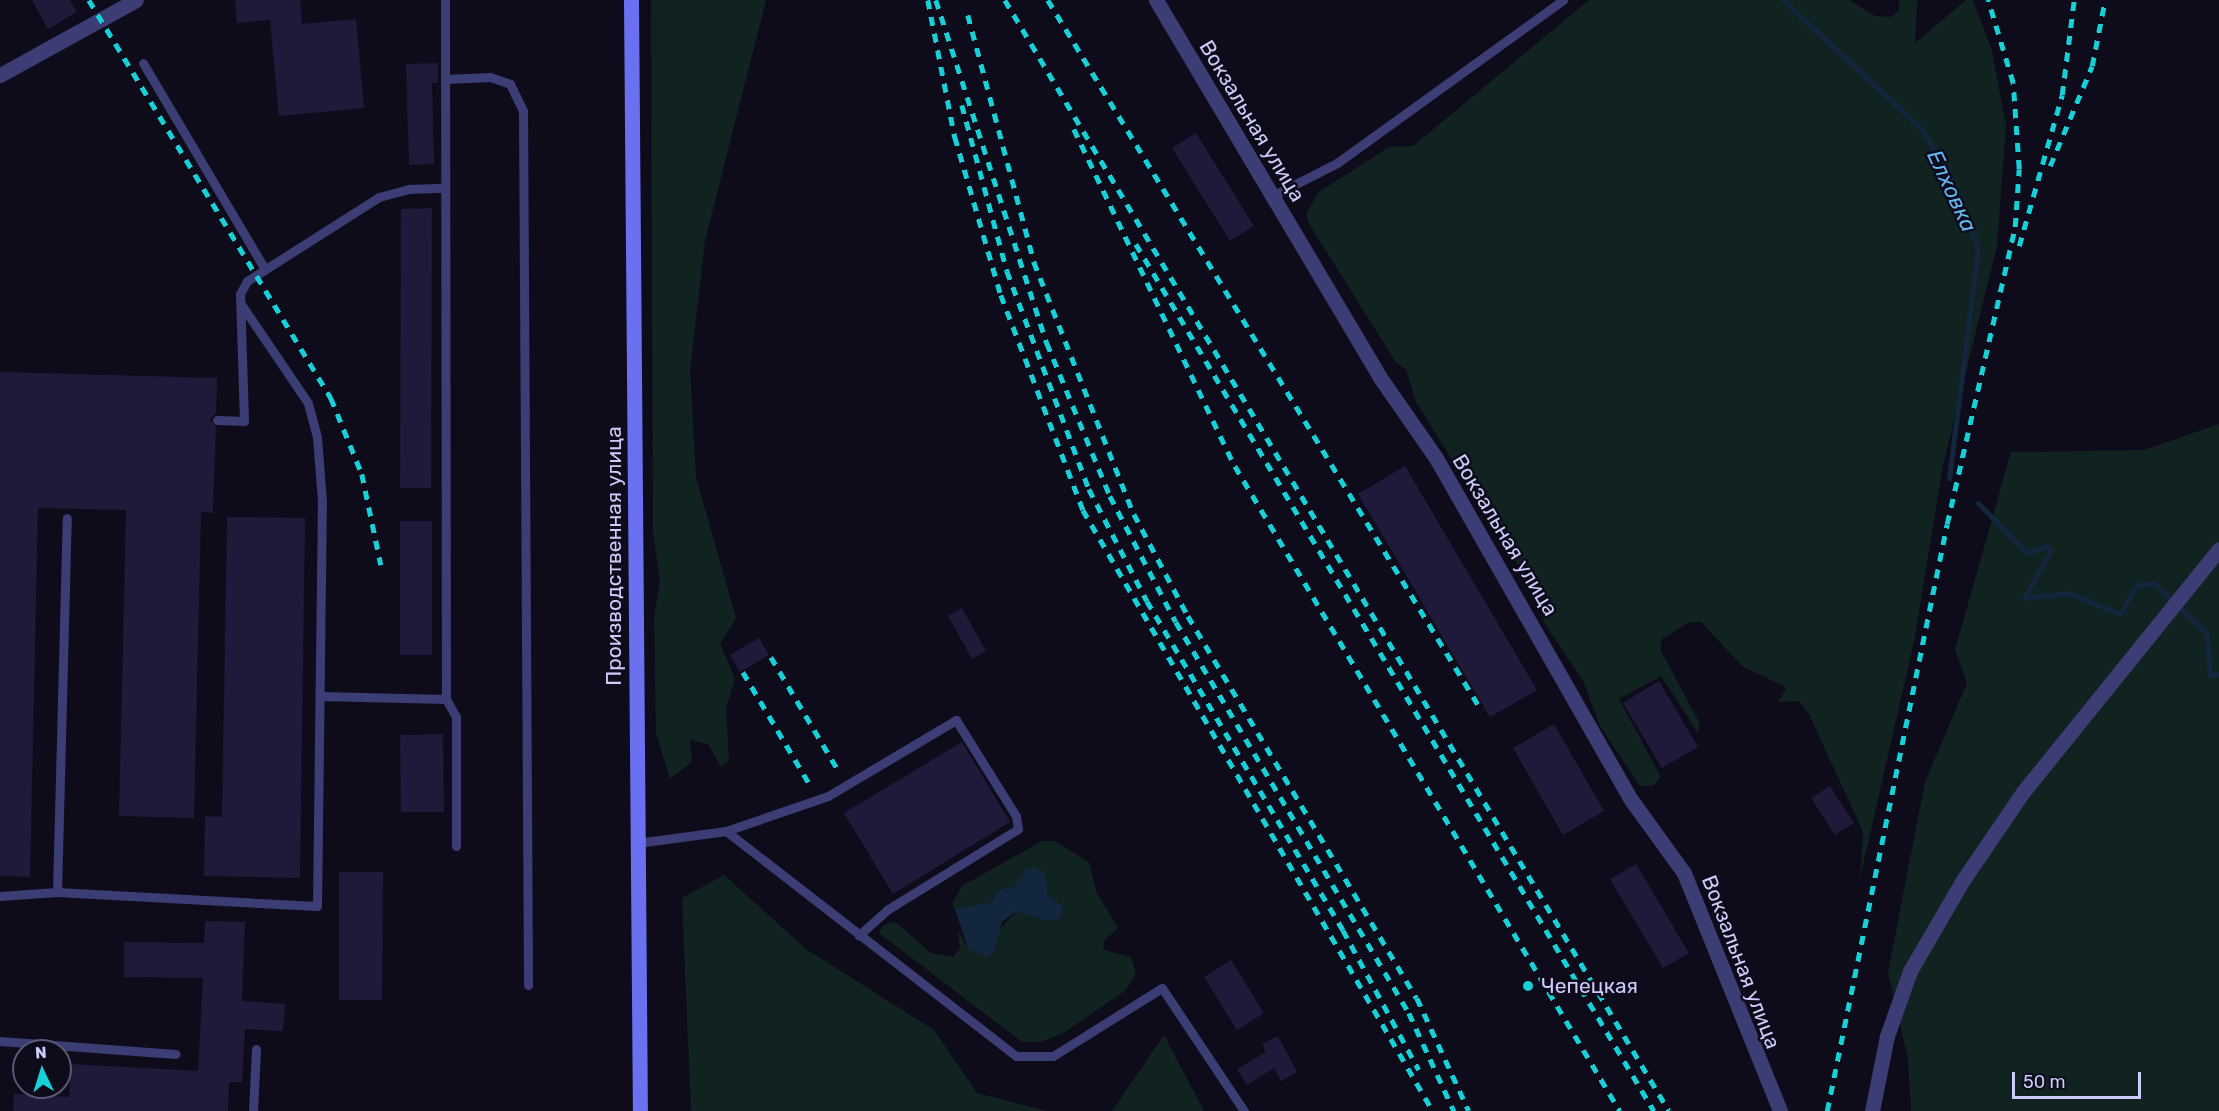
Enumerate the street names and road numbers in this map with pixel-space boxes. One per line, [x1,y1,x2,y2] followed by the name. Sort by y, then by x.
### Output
[1194,36,1310,206] street label: Вокзальная улица
[601,426,627,686] street label: Производственная улица
[1447,450,1563,620] street label: Вокзальная улица
[1696,872,1786,1052] street label: Вокзальная улица

